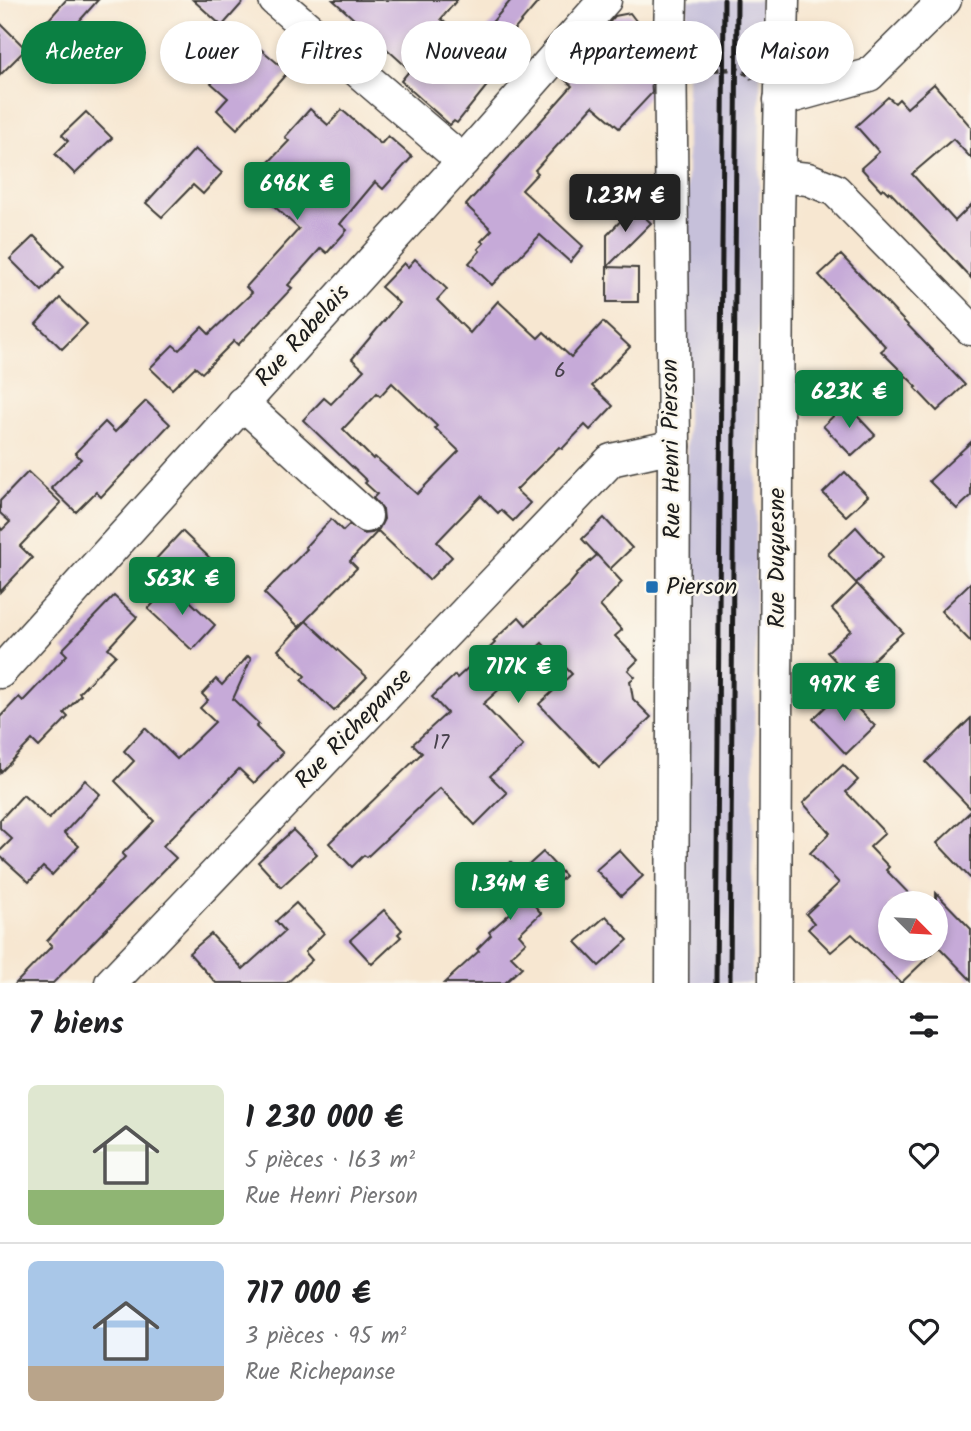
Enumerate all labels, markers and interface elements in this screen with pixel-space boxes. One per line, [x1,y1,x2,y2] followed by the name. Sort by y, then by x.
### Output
[21,21,146,84] chip: Acheter
[160,21,262,84] chip: Louer
[276,21,387,84] chip: Filtres
[401,21,531,84] chip: Nouveau
[545,21,722,84] chip: Appartement
[736,21,854,84] chip: Maison
[240,162,354,222] pin: 696K €
[260,167,334,203] text: 696K €
[560,174,690,234] pin: 1.23M €
[585,179,665,215] text: 1.23M €
[246,275,360,397] street label: Rue Rabelais
[554,355,566,388] house number: 6
[651,359,693,539] street label: Rue Henri Pierson
[792,370,906,430] pin: 623K €
[811,375,887,411] text: 623K €
[758,488,797,628] street label: Rue Duquesne
[125,558,239,617] pin: 563K €
[145,562,219,598] text: 563K €
[666,568,737,607] place label: Pierson
[644,579,660,595] marker: Pierson
[461,646,575,705] pin: 717K €
[485,650,551,686] text: 717K €
[286,659,423,799] street label: Rue Richepanse
[787,664,901,723] pin: 997K €
[808,668,880,704] text: 997K €
[433,727,450,760] house number: 17
[445,862,575,922] pin: 1.34M €
[471,867,549,903] text: 1.34M €
[878,891,948,961] north arrow
[878,891,948,961] map controls
[28,1001,124,1049] text: 7 biens
[905,1006,943,1044] icon: filters
[245,1095,403,1143] text: 1 230 000 €
[84,1113,168,1197] icon: home
[905,1136,943,1174] icon: heart
[245,1143,415,1179] text: 5 pièces · 163 m²
[245,1179,418,1215] text: Rue Henri Pierson
[245,1271,371,1319] text: 717 000 €
[84,1289,168,1373] icon: home
[905,1312,943,1350] icon: heart
[245,1319,406,1355] text: 3 pièces · 95 m²
[245,1355,395,1391] text: Rue Richepanse

